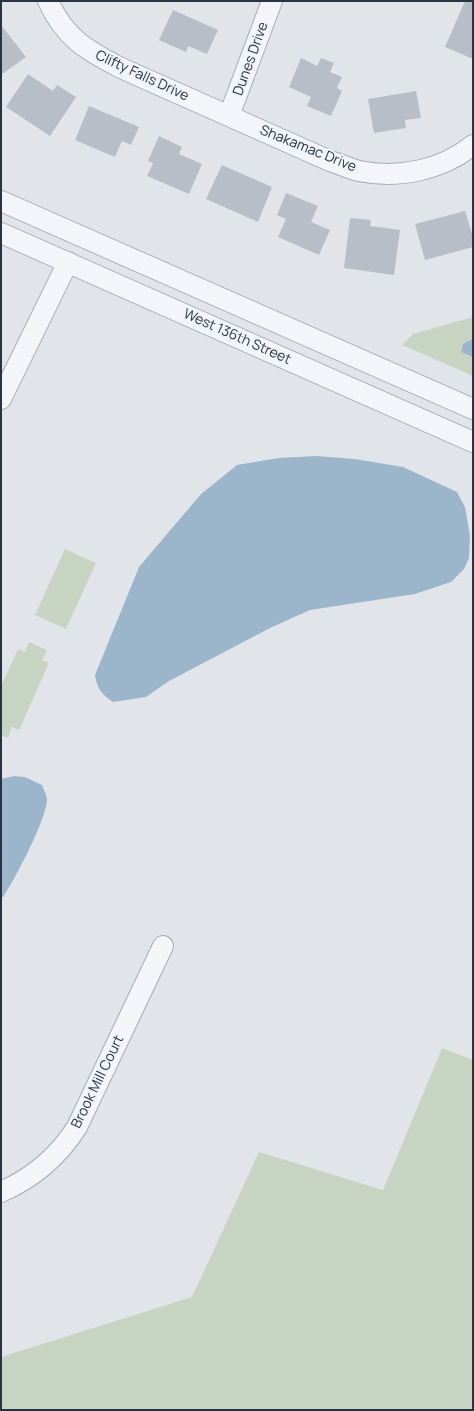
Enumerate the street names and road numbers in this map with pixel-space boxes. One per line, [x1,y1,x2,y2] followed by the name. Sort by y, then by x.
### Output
[230,20,272,98] street label: Dunes Drive
[93,47,191,105] street label: Clifty Falls Drive
[257,122,359,176] street label: Shakamac Drive
[181,306,293,368] street label: West 136th Street
[68,1033,128,1131] street label: Brook Mill Court

